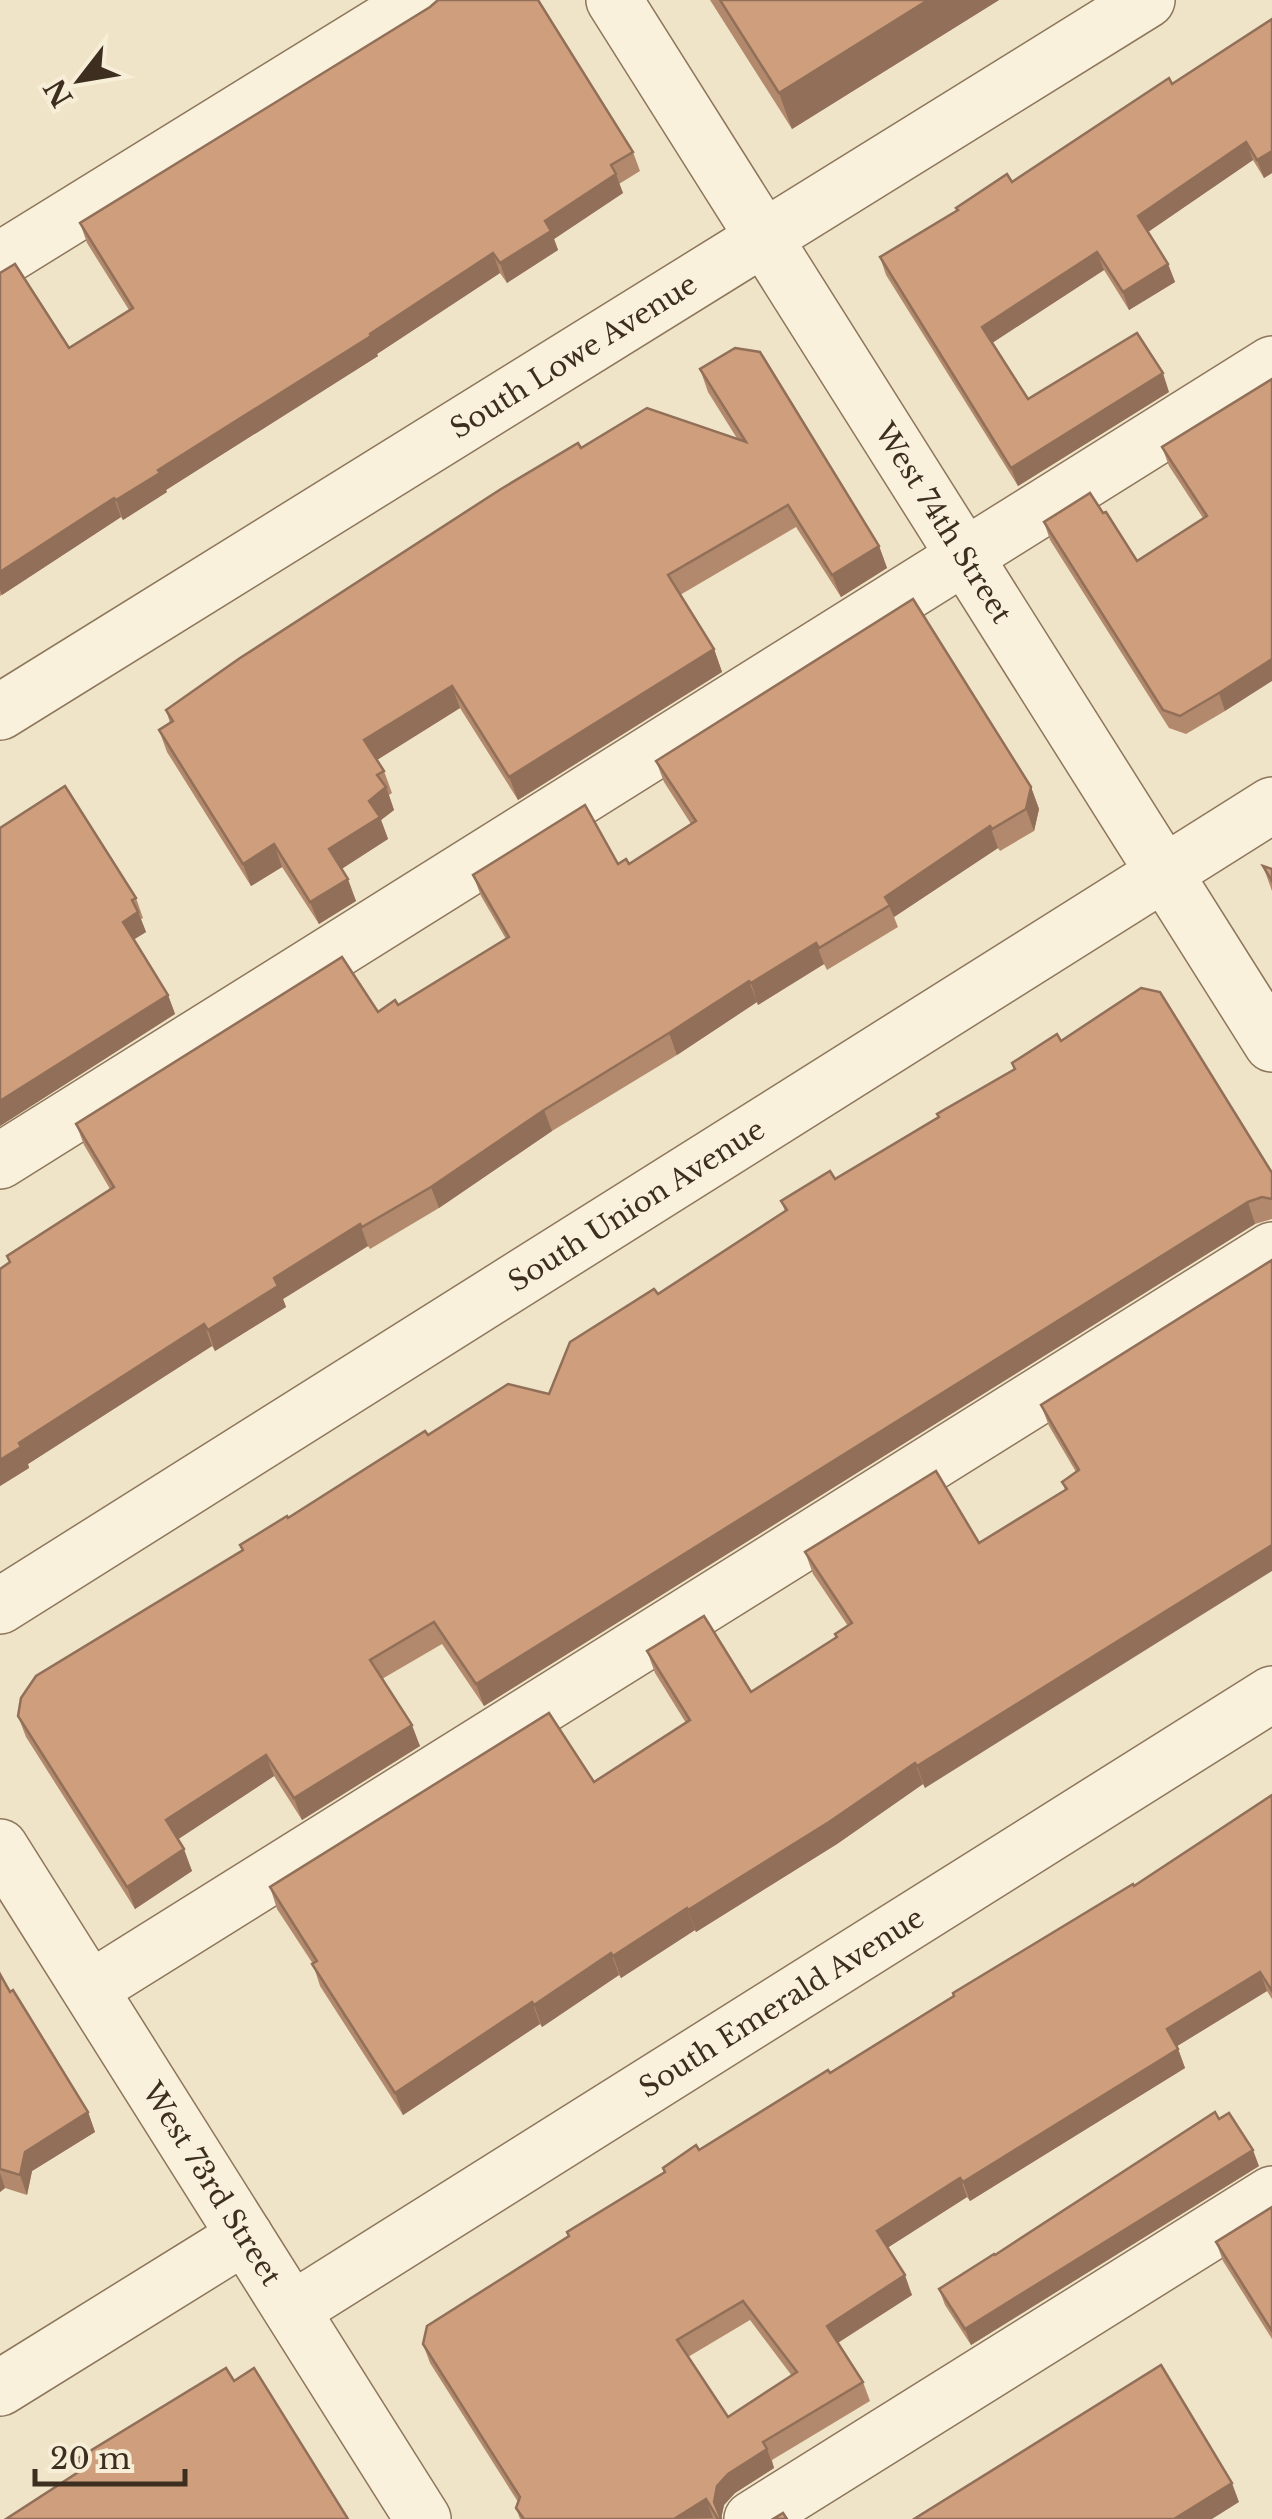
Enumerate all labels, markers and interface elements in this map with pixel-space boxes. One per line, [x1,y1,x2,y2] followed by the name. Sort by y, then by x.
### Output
[30,30,130,130] north arrow
[37,72,81,113] text: N
[444,266,703,446] street label: South Lowe Avenue
[867,415,1020,630] street label: West 74th Street
[502,1112,771,1299] street label: South Union Avenue
[632,1900,930,2105] street label: South Emerald Avenue
[134,2075,289,2292] street label: West 73rd Street
[35,2424,185,2486] scale bar
[50,2440,131,2477] text: 20 m

